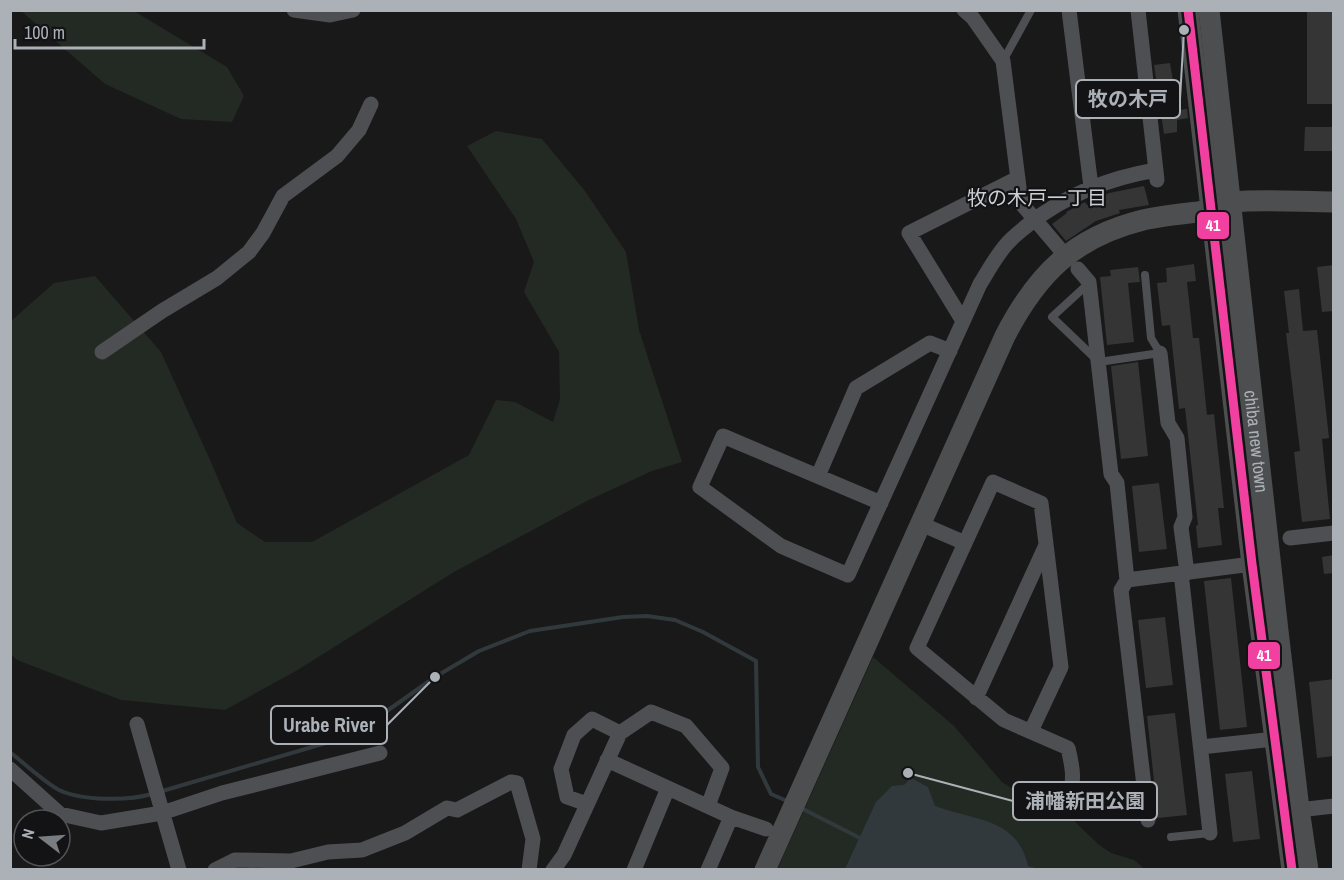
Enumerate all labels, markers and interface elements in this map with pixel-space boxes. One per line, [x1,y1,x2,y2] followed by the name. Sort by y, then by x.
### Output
[15,12,204,50] scale bar
[24,20,65,45] text: 100 m
[1076,80,1180,118] callout: 牧の木戸
[1088,85,1168,112] text: 牧の木戸
[967,184,1107,211] district label: 牧の木戸一丁目
[1196,211,1230,240] line badge: 41
[1206,214,1221,236] text: 41
[1239,389,1275,494] street label: chiba new town
[1247,641,1281,670] line badge: 41
[1257,644,1272,666] text: 41
[271,706,387,744] callout: Urabe River
[283,711,376,738] text: Urabe River
[1013,782,1157,820] callout: 浦幡新田公園
[1025,787,1145,814] text: 浦幡新田公園
[12,808,72,868] north arrow
[16,826,40,841] text: N

